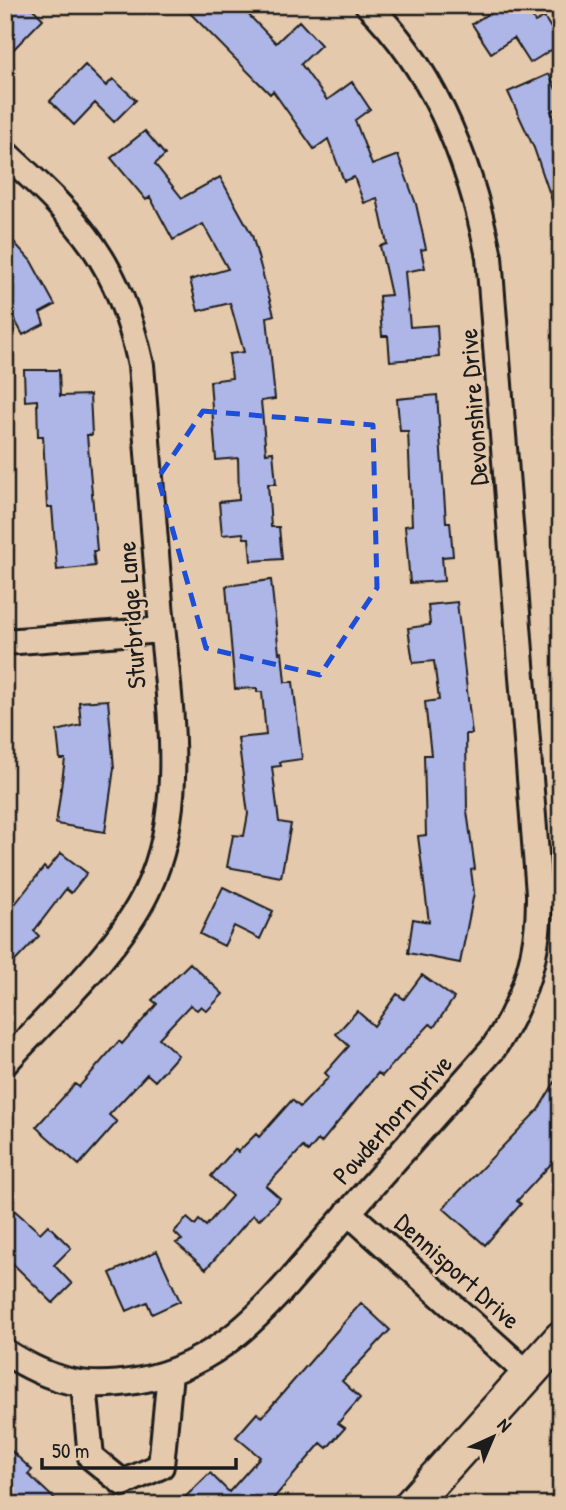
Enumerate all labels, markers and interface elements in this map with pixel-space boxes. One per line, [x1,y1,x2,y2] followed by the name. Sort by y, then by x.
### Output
[450,327,496,487] street label: Devonshire Drive
[108,540,154,690] street label: Sturbridge Lane
[324,1047,460,1191] street label: Powderhorn Drive
[388,1205,528,1337] street label: Dennisport Drive
[458,1402,528,1472] north arrow
[492,1412,517,1438] text: N
[42,1426,236,1470] scale bar
[52,1436,89,1465] text: 50 m

